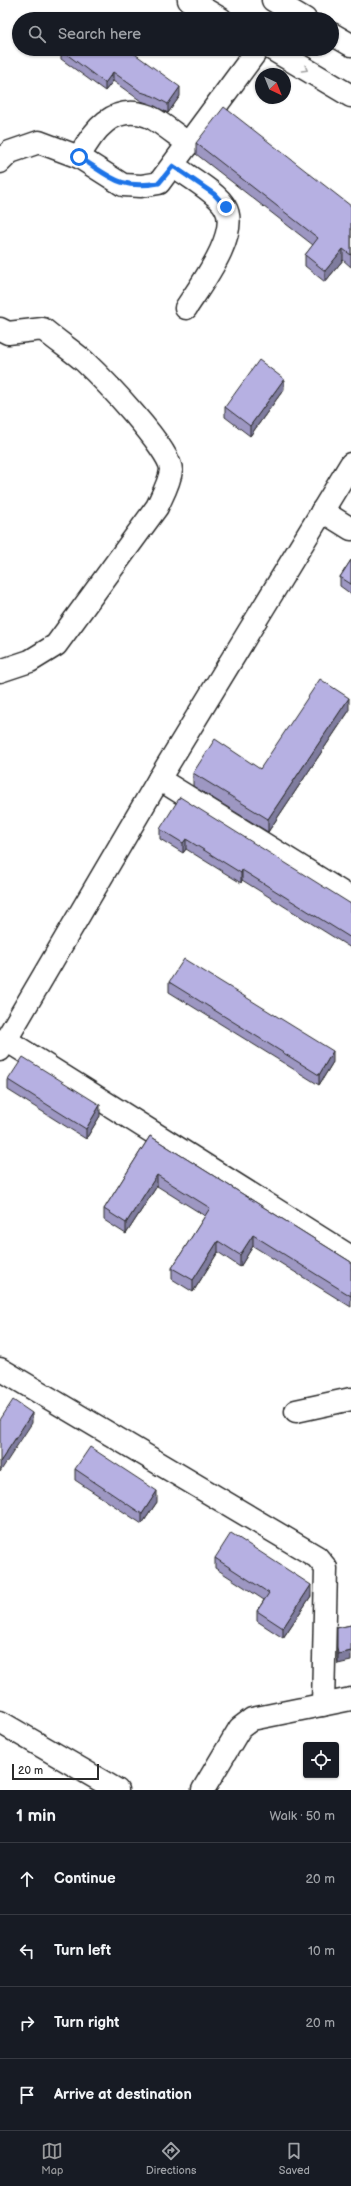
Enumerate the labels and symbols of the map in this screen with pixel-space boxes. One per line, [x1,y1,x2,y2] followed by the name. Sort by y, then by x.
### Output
[301,64,308,71] one-way arrow
[255,68,291,104] north arrow
[70,148,88,166] route start
[217,198,235,216] route end
[12,1762,99,1781] scale bar

